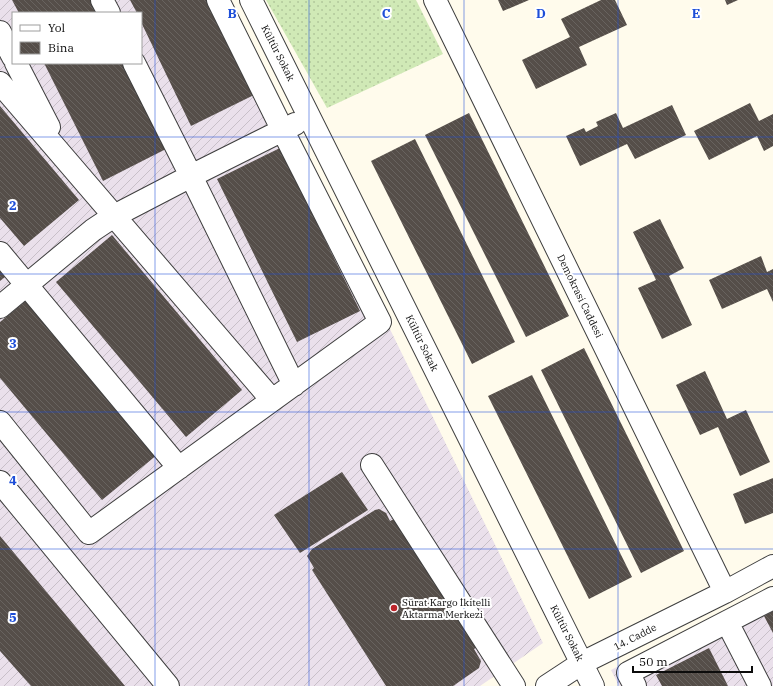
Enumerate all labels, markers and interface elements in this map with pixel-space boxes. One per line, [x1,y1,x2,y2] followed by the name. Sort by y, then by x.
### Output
[227,5,237,22] text: B
[382,5,391,22] text: C
[536,5,546,22] text: D
[692,5,700,22] text: E
[12,12,142,64] legend
[48,20,66,35] text: Yol
[258,23,298,83] street label: Kültür Sokak
[48,40,74,55] text: Bina
[9,197,17,214] text: 2
[554,252,606,340] street label: Demokrasi Caddesi
[403,313,441,373] street label: Kültür Sokak
[9,335,17,352] text: 3
[9,472,17,489] text: 4
[402,596,490,621] place label: Sürat Kargo İkitelli Aktarma Merkezi
[389,603,399,613] marker: Sürat Kargo İkitelli Aktarma Merkezi
[547,603,587,663] street label: Kültür Sokak
[9,609,17,626] text: 5
[611,621,659,653] street label: 14. Cadde
[633,648,752,674] scale bar
[639,654,668,669] text: 50 m

